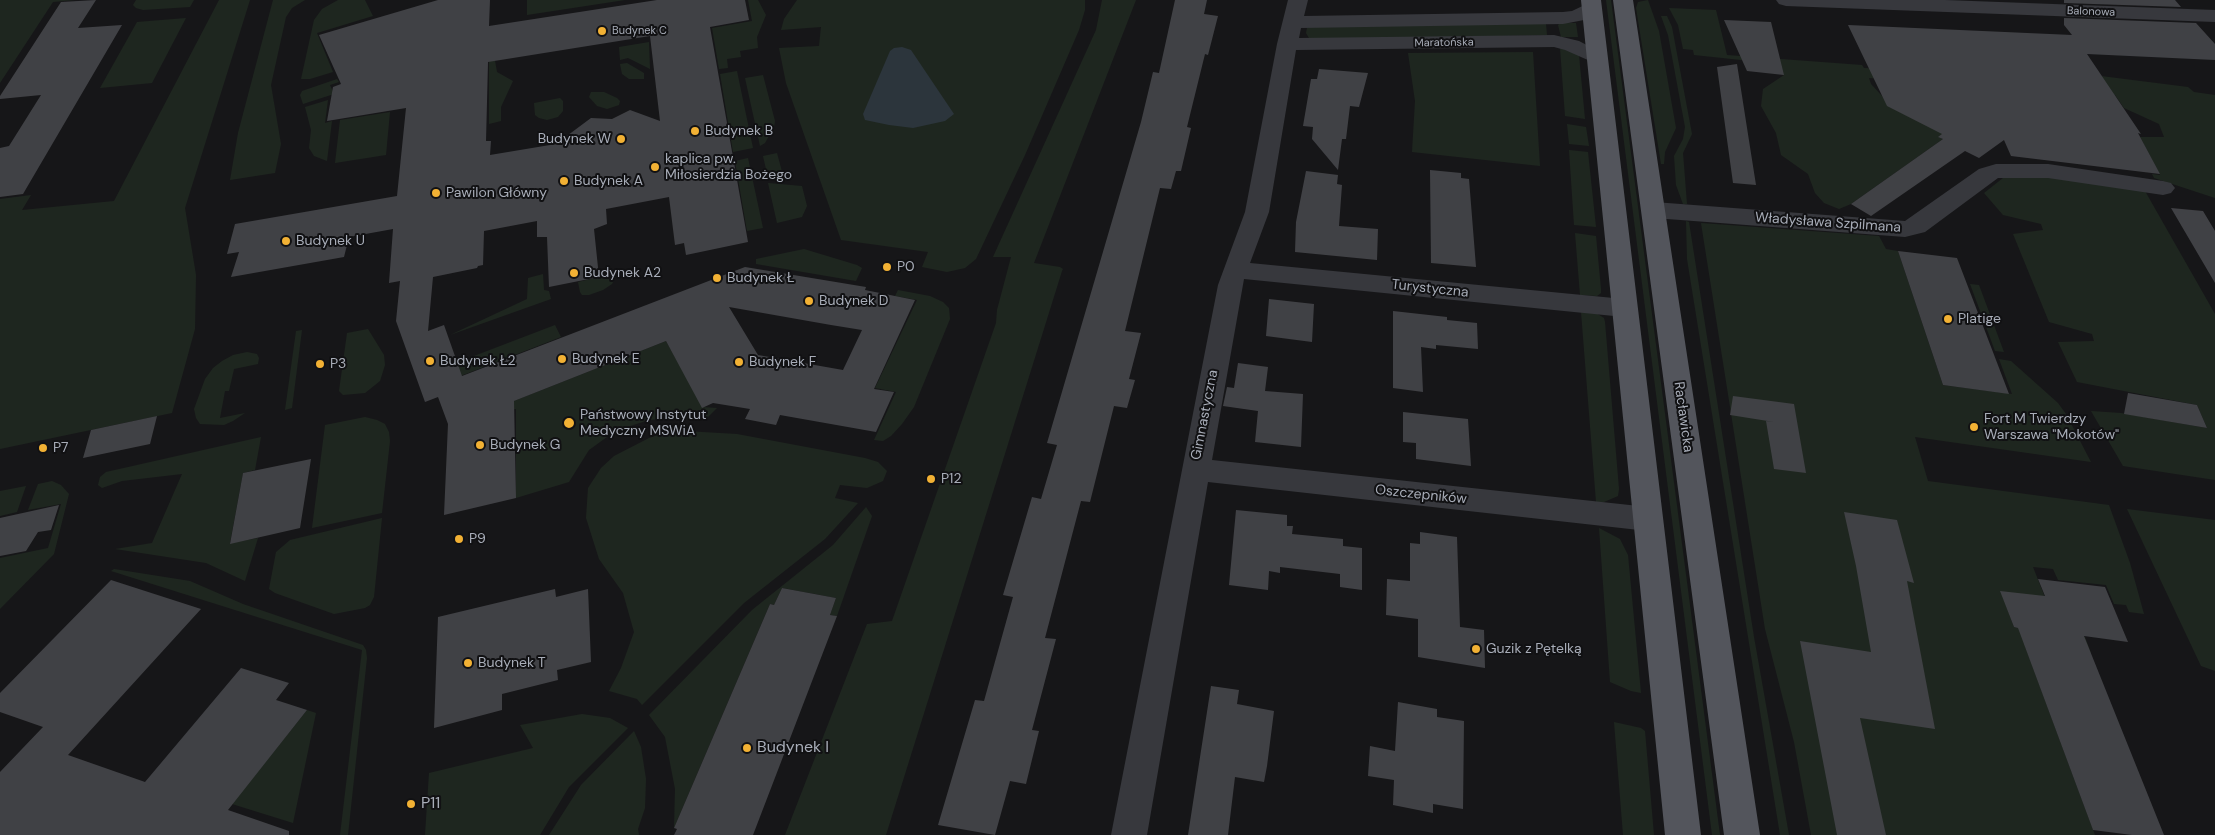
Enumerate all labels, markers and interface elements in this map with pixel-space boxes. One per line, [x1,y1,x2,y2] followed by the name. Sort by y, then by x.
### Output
[2067,5,2115,19] street label: Balonowa
[612,24,667,38] place label: Budynek C
[596,25,608,37] marker: Budynek C
[1414,36,1474,50] street label: Maratońska
[705,123,773,139] place label: Budynek B
[689,125,701,137] marker: Budynek B
[538,131,611,147] place label: Budynek W
[615,133,627,145] marker: Budynek W
[665,151,792,184] place label: kaplica pw. Miłosierdzia Bożego
[649,161,661,173] marker: kaplica pw. Miłosierdzia Bożego
[574,173,643,189] place label: Budynek A
[558,175,570,187] marker: Budynek A
[446,185,547,201] place label: Pawilon Główny
[430,187,442,199] marker: Pawilon Główny
[1755,210,1901,236] street label: Władysława Szpilmana
[296,233,365,249] place label: Budynek U
[280,235,292,247] marker: Budynek U
[897,259,915,275] place label: P0
[881,261,893,273] marker: P0
[584,265,661,281] place label: Budynek A2
[568,267,580,279] marker: Budynek A2
[727,270,795,286] place label: Budynek Ł
[711,272,723,284] marker: Budynek Ł
[1391,277,1469,301] street label: Turystyczna
[819,293,888,309] place label: Budynek D
[803,295,815,307] marker: Budynek D
[1958,311,2001,327] place label: Platige
[1942,313,1954,325] marker: Platige
[572,351,640,367] place label: Budynek E
[440,353,516,369] place label: Budynek Ł2
[556,353,568,365] marker: Budynek E
[749,354,816,370] place label: Budynek F
[424,355,436,367] marker: Budynek Ł2
[330,356,346,372] place label: P3
[733,356,745,368] marker: Budynek F
[314,358,326,370] marker: P3
[1188,368,1222,462] street label: Gimnastyczna
[1670,380,1696,454] street label: Racławicka
[580,407,707,440] place label: Państwowy Instytut Medyczny MSWiA
[1984,411,2119,444] place label: Fort M Twierdzy Warszawa "Mokotów"
[562,416,576,430] marker: Państwowy Instytut Medyczny MSWiA
[1968,421,1980,433] marker: Fort M Twierdzy Warszawa "Mokotów"
[490,437,560,453] place label: Budynek G
[474,439,486,451] marker: Budynek G
[53,440,69,456] place label: P7
[37,442,49,454] marker: P7
[941,471,962,487] place label: P12
[925,473,937,485] marker: P12
[1374,482,1468,508] street label: Oszczepników
[469,531,486,547] place label: P9
[453,533,465,545] marker: P9
[1486,641,1582,657] place label: Guzik z Pętelką
[1470,643,1482,655] marker: Guzik z Pętelką
[478,655,546,671] place label: Budynek T
[462,657,474,669] marker: Budynek T
[757,738,829,758] place label: Budynek I
[741,742,753,754] marker: Budynek I
[421,794,440,814] place label: P11
[405,798,417,810] marker: P11

